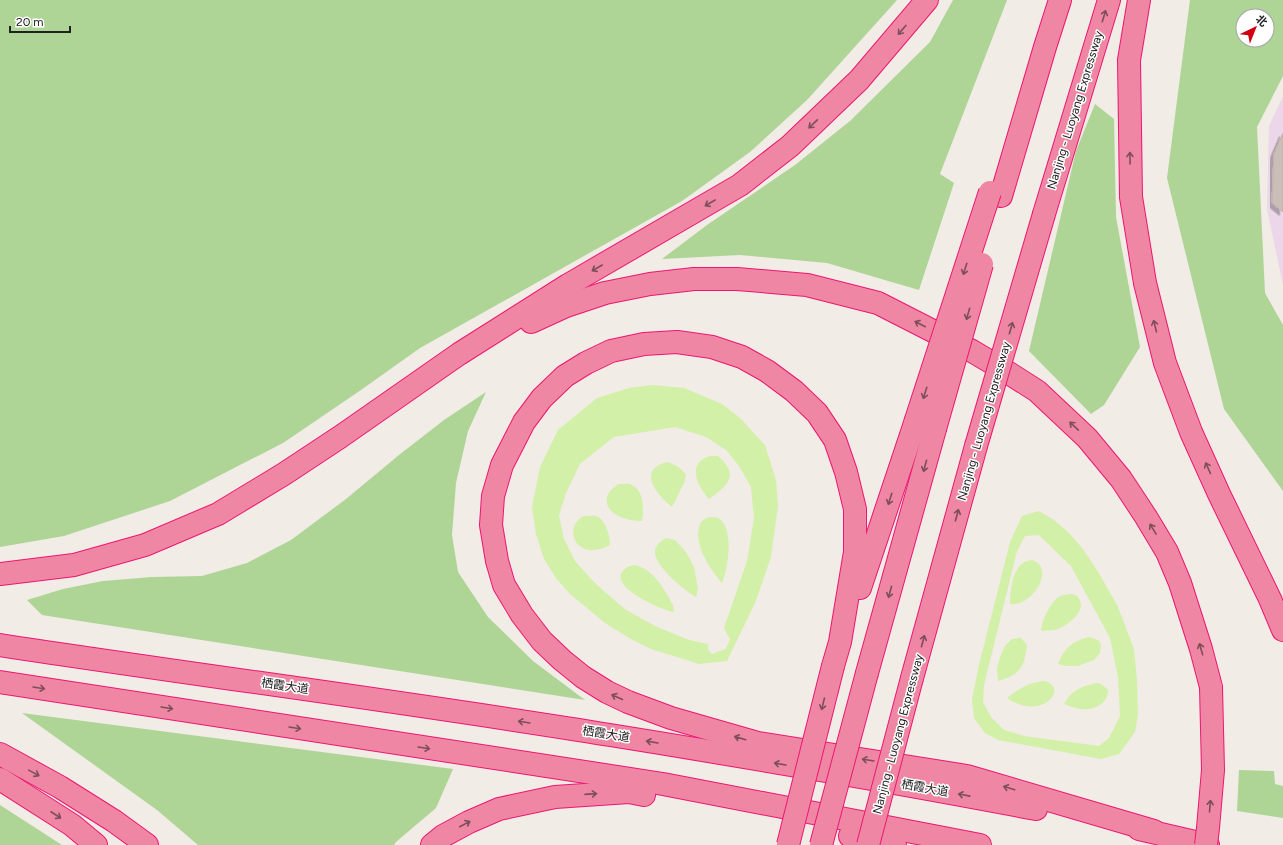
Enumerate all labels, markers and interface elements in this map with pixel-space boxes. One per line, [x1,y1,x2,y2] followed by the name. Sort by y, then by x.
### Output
[10,8,70,34] scale bar
[1235,8,1275,48] north arrow
[1101,10,1108,23] one-way arrow
[1253,13,1270,30] text: 北
[16,15,44,29] text: 20 m
[898,25,907,35] one-way arrow
[1044,28,1106,191] street label: Nanjing - Luoyang Expressway
[808,120,818,129] one-way arrow
[1126,152,1134,165] one-way arrow
[704,199,716,207] one-way arrow
[961,263,968,276] one-way arrow
[591,265,603,273] one-way arrow
[963,308,971,321] one-way arrow
[1151,319,1159,332] one-way arrow
[914,320,926,327] one-way arrow
[1008,322,1015,335] one-way arrow
[955,339,1014,502] street label: Nanjing - Luoyang Expressway
[921,386,928,399] one-way arrow
[1069,421,1079,431] one-way arrow
[920,460,928,473] one-way arrow
[1204,462,1211,474] one-way arrow
[885,493,893,505] one-way arrow
[954,509,961,522] one-way arrow
[1149,524,1157,535] one-way arrow
[886,585,893,598] one-way arrow
[920,634,927,647] one-way arrow
[1197,643,1204,656] one-way arrow
[870,652,926,815] street label: Nanjing - Luoyang Expressway
[260,676,310,696] street label: 栖霞大道
[32,684,45,692] one-way arrow
[611,693,623,700] one-way arrow
[819,697,826,710] one-way arrow
[160,704,173,712] one-way arrow
[518,718,531,726] one-way arrow
[581,723,631,745] street label: 栖霞大道
[289,724,302,732] one-way arrow
[734,734,747,741] one-way arrow
[646,738,659,746] one-way arrow
[417,744,430,752] one-way arrow
[862,756,875,764] one-way arrow
[774,759,787,767] one-way arrow
[28,769,40,777] one-way arrow
[900,777,950,799] street label: 栖霞大道
[1003,784,1016,791] one-way arrow
[584,791,597,798] one-way arrow
[958,791,971,799] one-way arrow
[1207,800,1214,813] one-way arrow
[50,811,61,819] one-way arrow
[459,820,471,828] one-way arrow

